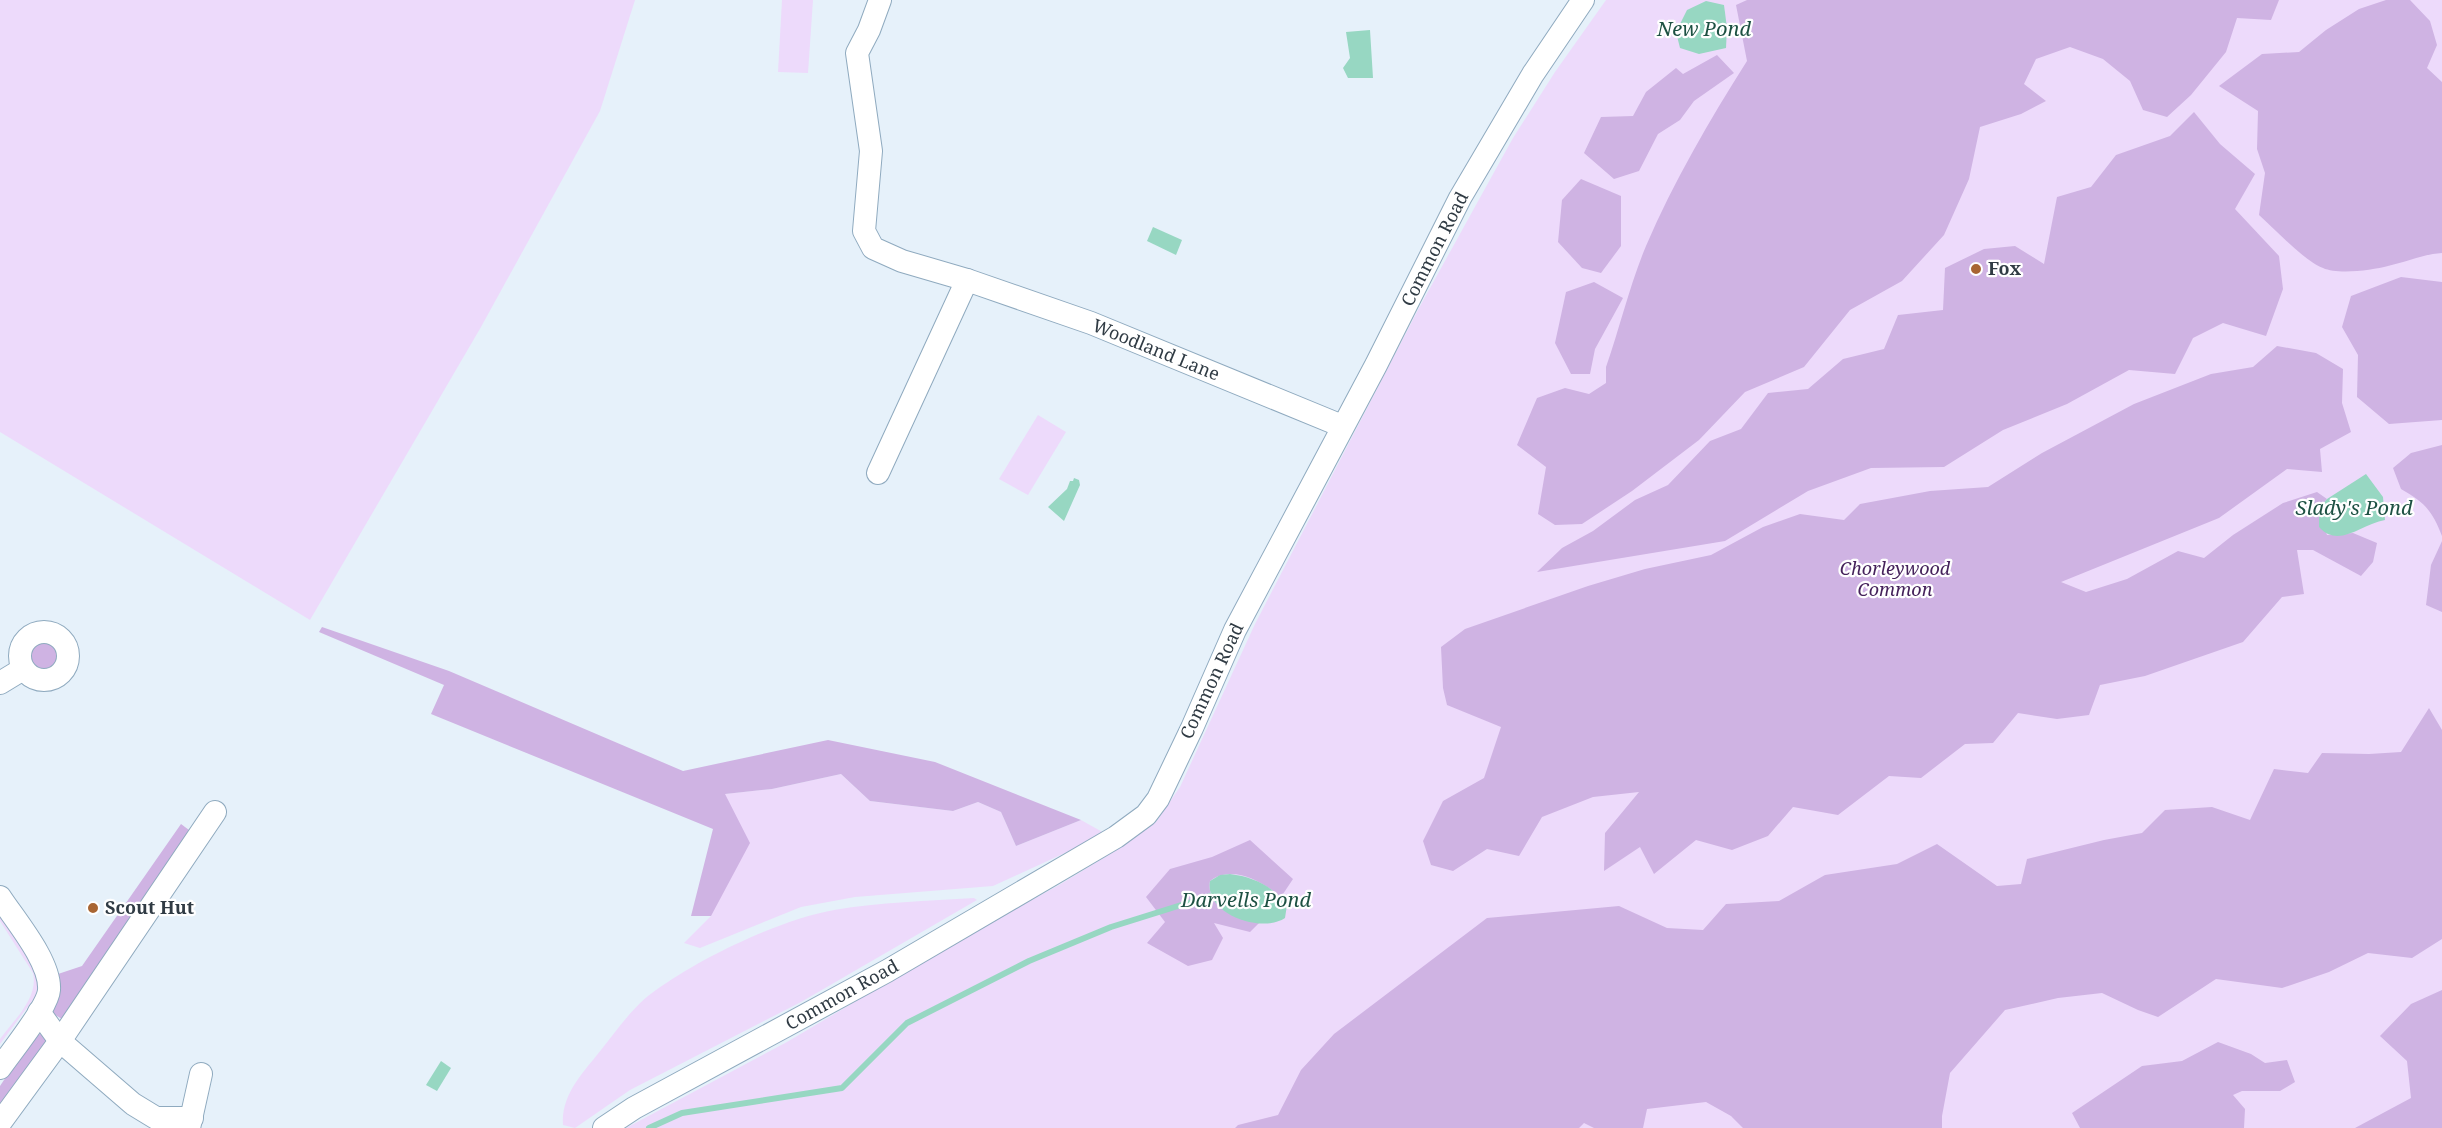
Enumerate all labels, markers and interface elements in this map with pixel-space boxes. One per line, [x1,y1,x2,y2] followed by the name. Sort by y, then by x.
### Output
[1656,15,1751,42] water label: New Pond
[1395,187,1473,310] street label: Common Road
[1988,256,2022,280] place label: Fox
[1969,262,1983,276] marker: Fox
[1089,313,1224,386] street label: Woodland Lane
[2296,494,2413,521] water label: Slady's Pond
[1840,556,1951,601] park label: Chorleywood Common
[1174,619,1248,743] street label: Common Road
[1180,886,1311,913] water label: Darvells Pond
[105,895,194,919] place label: Scout Hut
[86,901,100,915] marker: Scout Hut
[781,953,902,1035] street label: Common Road

